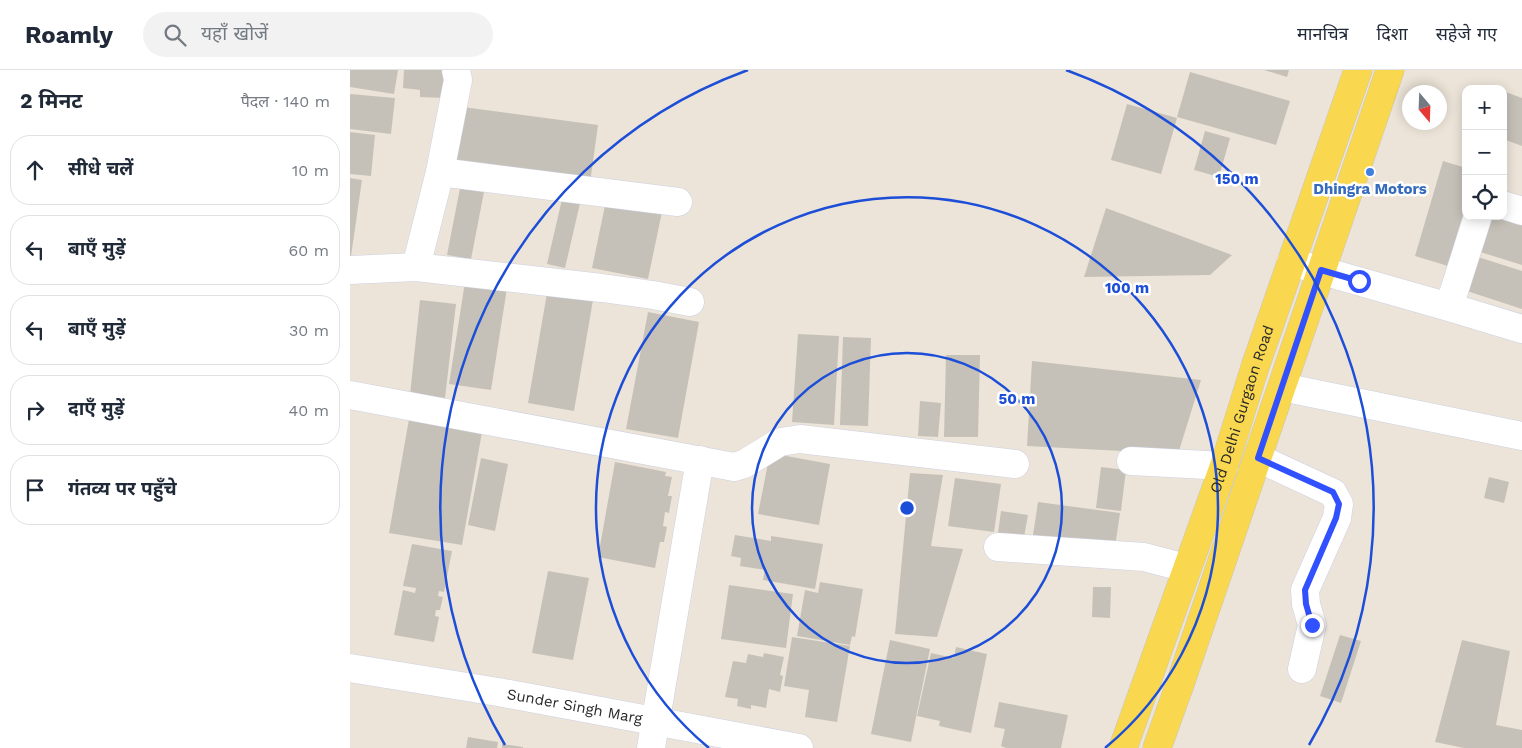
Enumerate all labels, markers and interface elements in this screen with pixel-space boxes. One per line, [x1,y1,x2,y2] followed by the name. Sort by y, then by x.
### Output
[143,12,493,57] search box
[25,21,113,49] text: Roamly
[161,21,189,49] icon: search
[201,22,268,45] text: यहाँ खोजें
[1297,23,1349,44] text: मानचित्र
[1377,23,1408,44] text: दिशा
[1436,23,1497,44] text: सहेजे गए
[1402,85,1447,130] north arrow
[1462,85,1507,220] map controls
[1462,85,1507,130] button: +
[20,88,83,113] text: 2 मिनट
[241,92,330,111] text: पैदल · 140 m
[1462,130,1507,175] button: −
[21,156,49,184] icon: ahead
[68,157,133,180] text: सीधे चलें
[292,161,329,180] text: 10 m
[1364,166,1376,178] marker: Dhingra Motors
[1215,170,1259,188] text: 150 m
[1462,175,1507,220] button: locate
[1313,180,1427,198] place label: Dhingra Motors
[21,236,49,264] icon: left
[68,237,126,260] text: बाएँ मुड़ें
[289,241,329,260] text: 60 m
[1348,270,1371,293] route start
[1105,279,1149,297] text: 100 m
[21,316,49,344] icon: left
[68,317,126,340] text: बाएँ मुड़ें
[289,321,329,340] text: 30 m
[1206,323,1278,496] street label: Old Delhi Gurgaon Road
[999,390,1035,408] text: 50 m
[21,396,49,424] icon: right
[68,397,124,420] text: दाएँ मुड़ें
[289,401,329,420] text: 40 m
[21,476,49,504] icon: arrive
[68,477,177,500] text: गंतव्य पर पहुँचे
[898,499,916,517] centre of rings
[1301,614,1324,637] route end
[506,685,644,728] street label: Sunder Singh Marg

